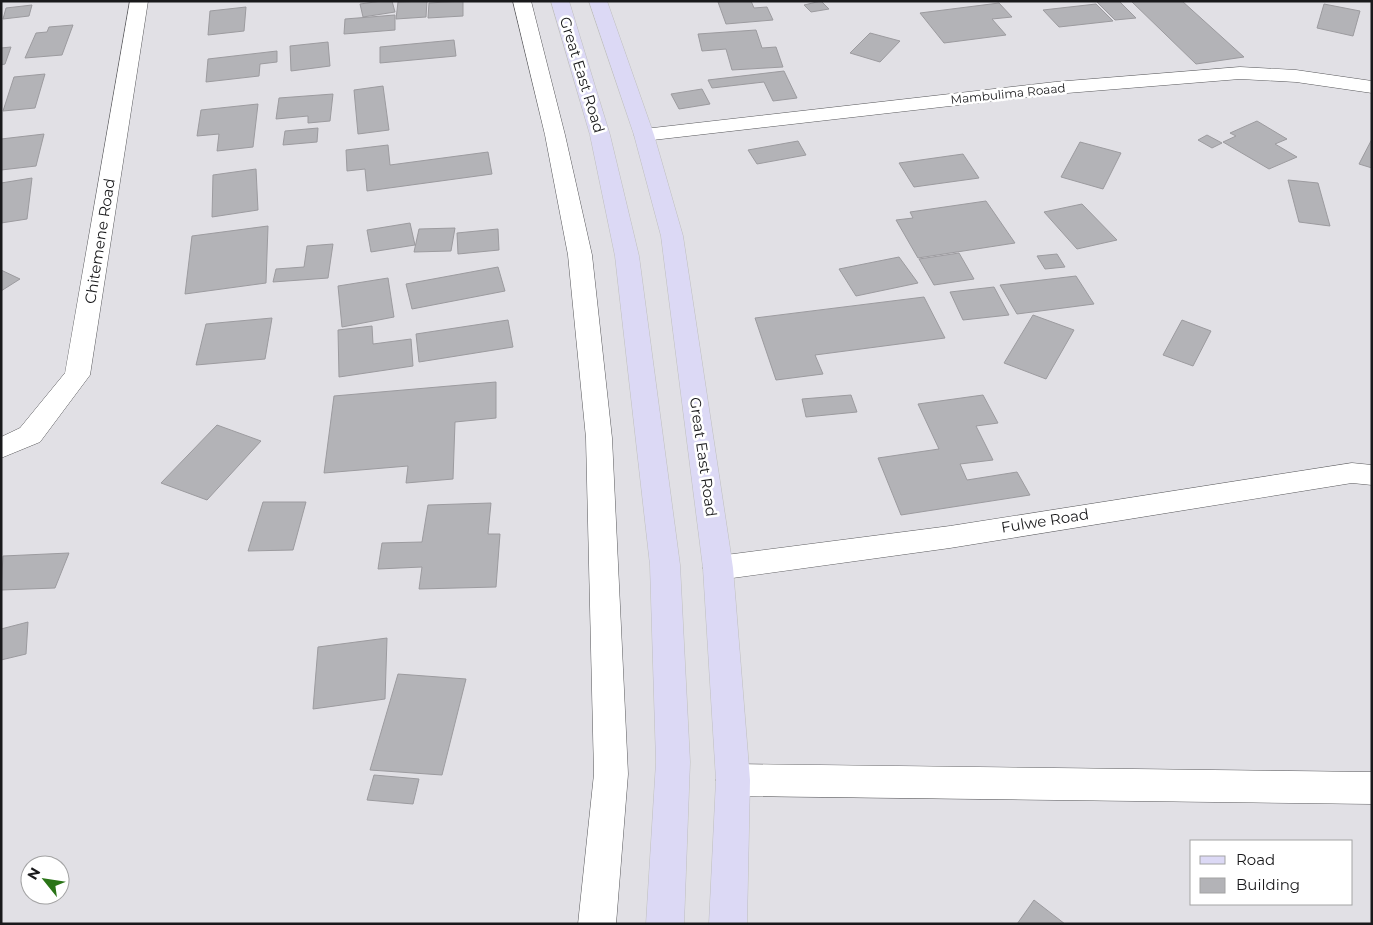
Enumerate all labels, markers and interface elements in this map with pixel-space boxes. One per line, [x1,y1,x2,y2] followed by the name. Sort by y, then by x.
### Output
[556,14,609,135] street label: Great East Road
[950,80,1066,107] street label: Mambulima Roaad
[80,177,119,305] street label: Chitemene Road
[686,396,721,518] street label: Great East Road
[1000,504,1090,537] street label: Fulwe Road
[1190,840,1353,905] legend
[1236,850,1275,869] text: Road
[20,855,70,905] north arrow
[23,864,44,883] text: N
[1236,875,1300,894] text: Building

